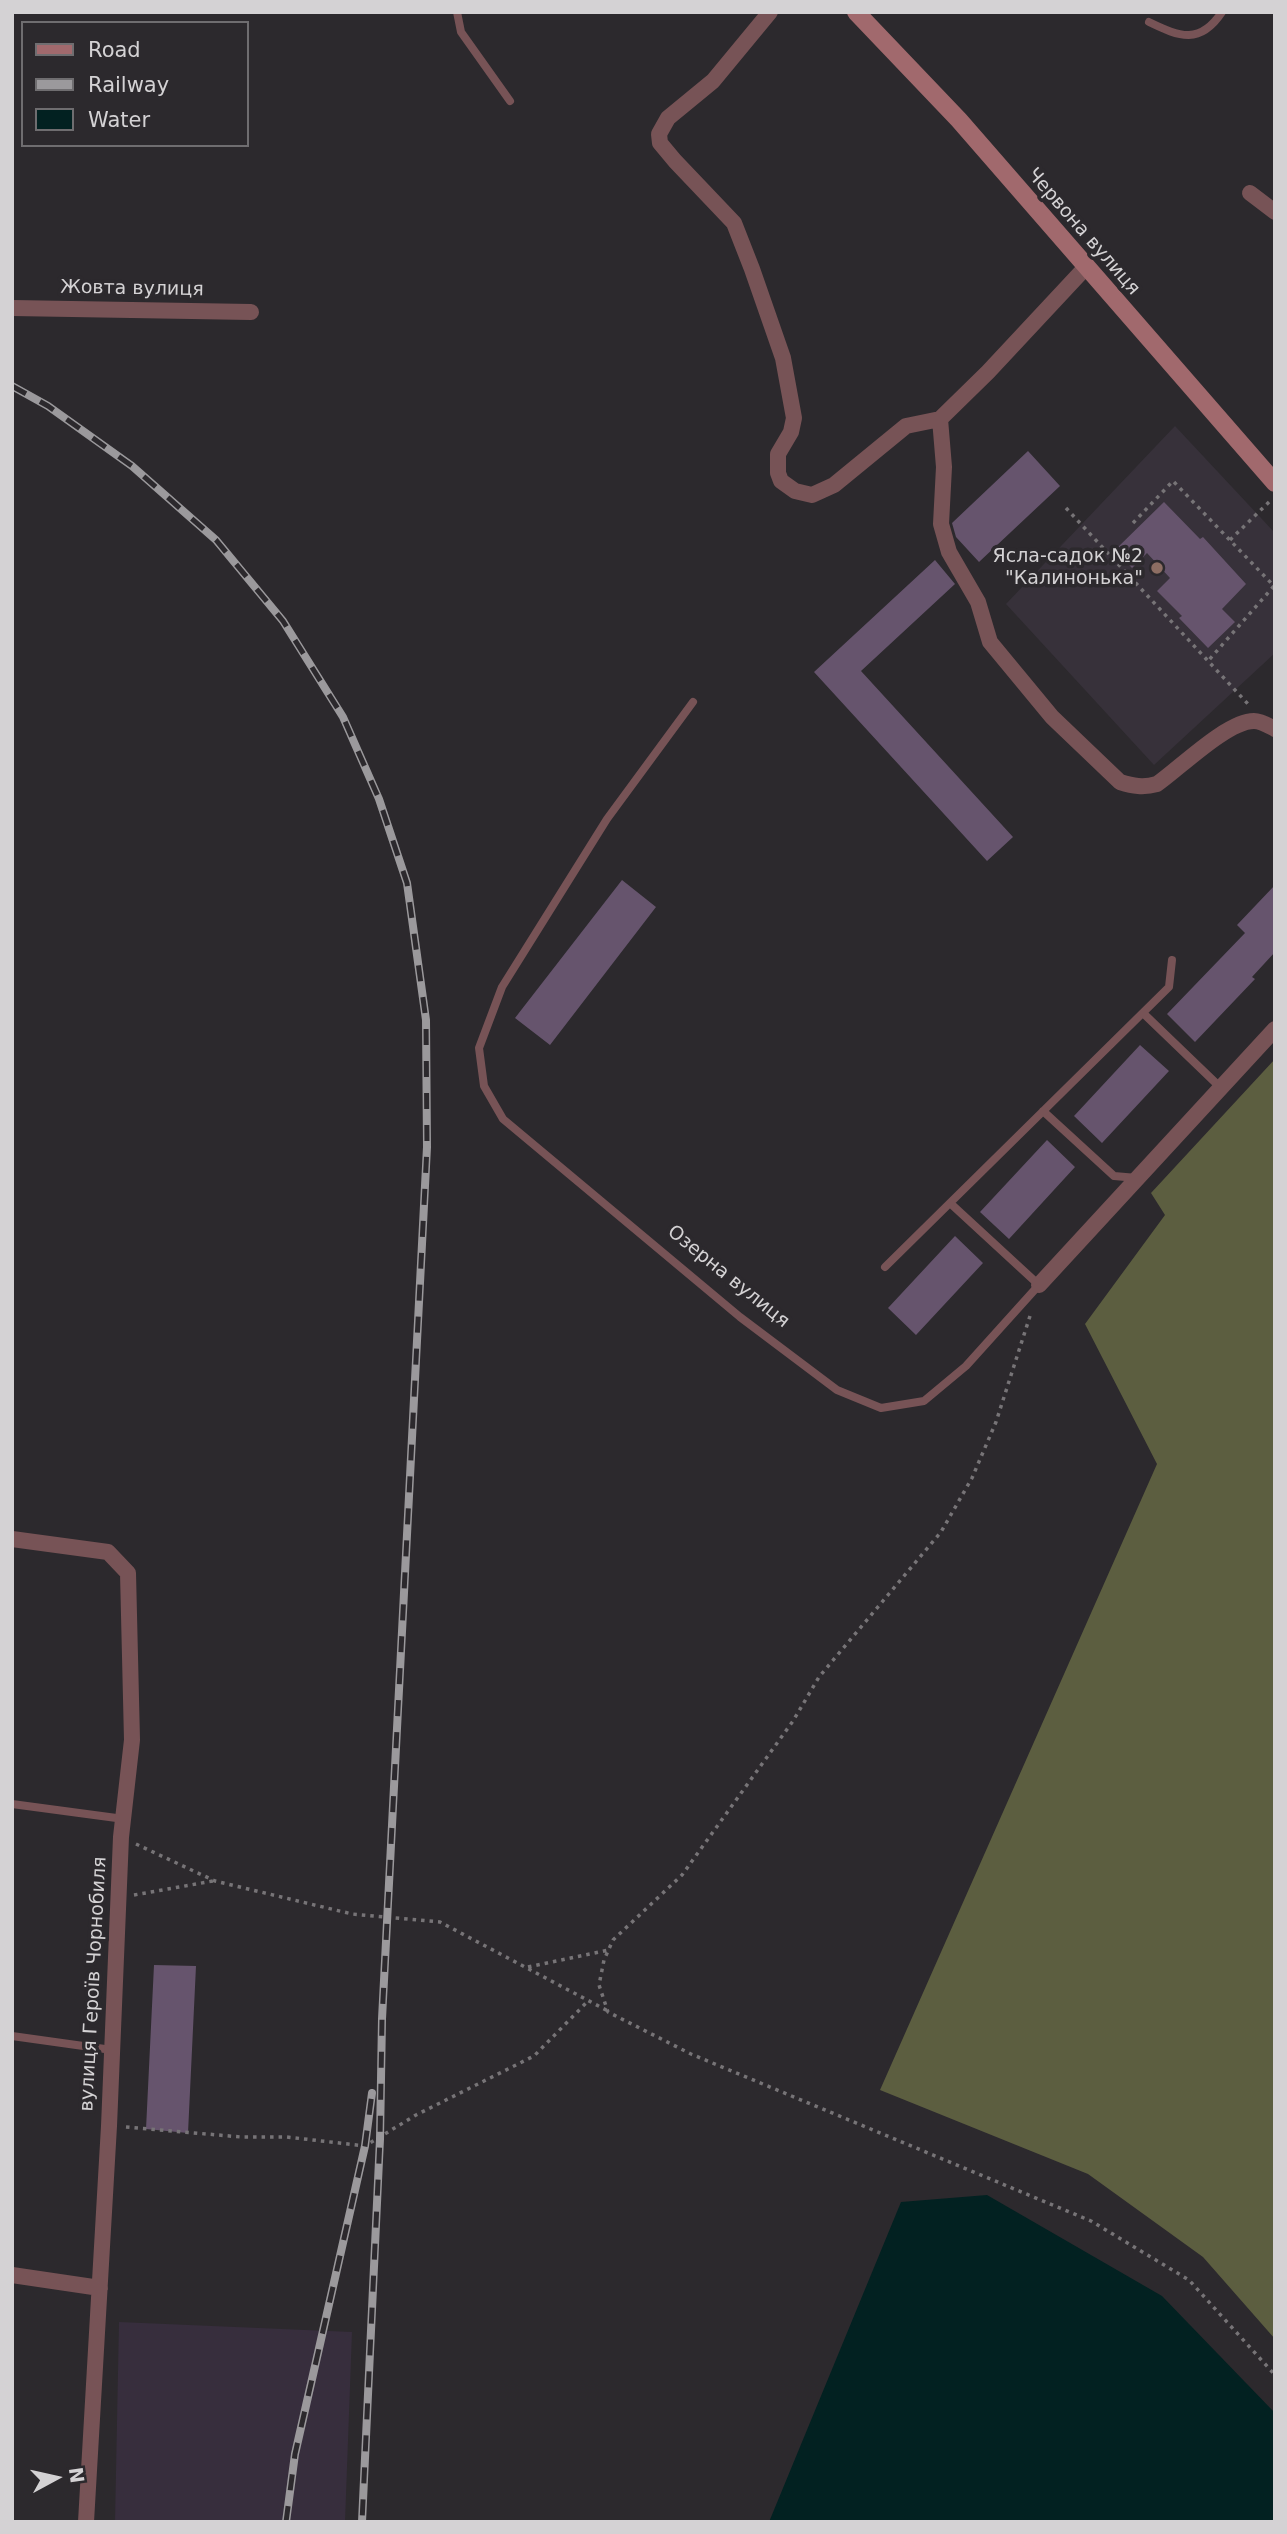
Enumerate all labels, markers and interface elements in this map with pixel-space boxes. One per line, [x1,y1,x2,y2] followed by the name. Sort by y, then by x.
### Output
[21,21,248,147] legend
[88,38,141,62] text: Road
[88,73,169,97] text: Railway
[88,108,150,132] text: Water
[1022,164,1144,300] street label: Червона вулиця
[60,276,204,302] street label: Жовта вулиця
[992,546,1143,590] place label: Ясла-садок №2 "Калинонька"
[1149,560,1165,576] marker: Ясла-садок №2 "Калинонька"
[662,1221,794,1333] street label: Озерна вулиця
[76,1856,112,2112] street label: вулиця Героїв Чорнобиля
[21,2443,91,2513] north arrow
[65,2466,89,2484] text: N

